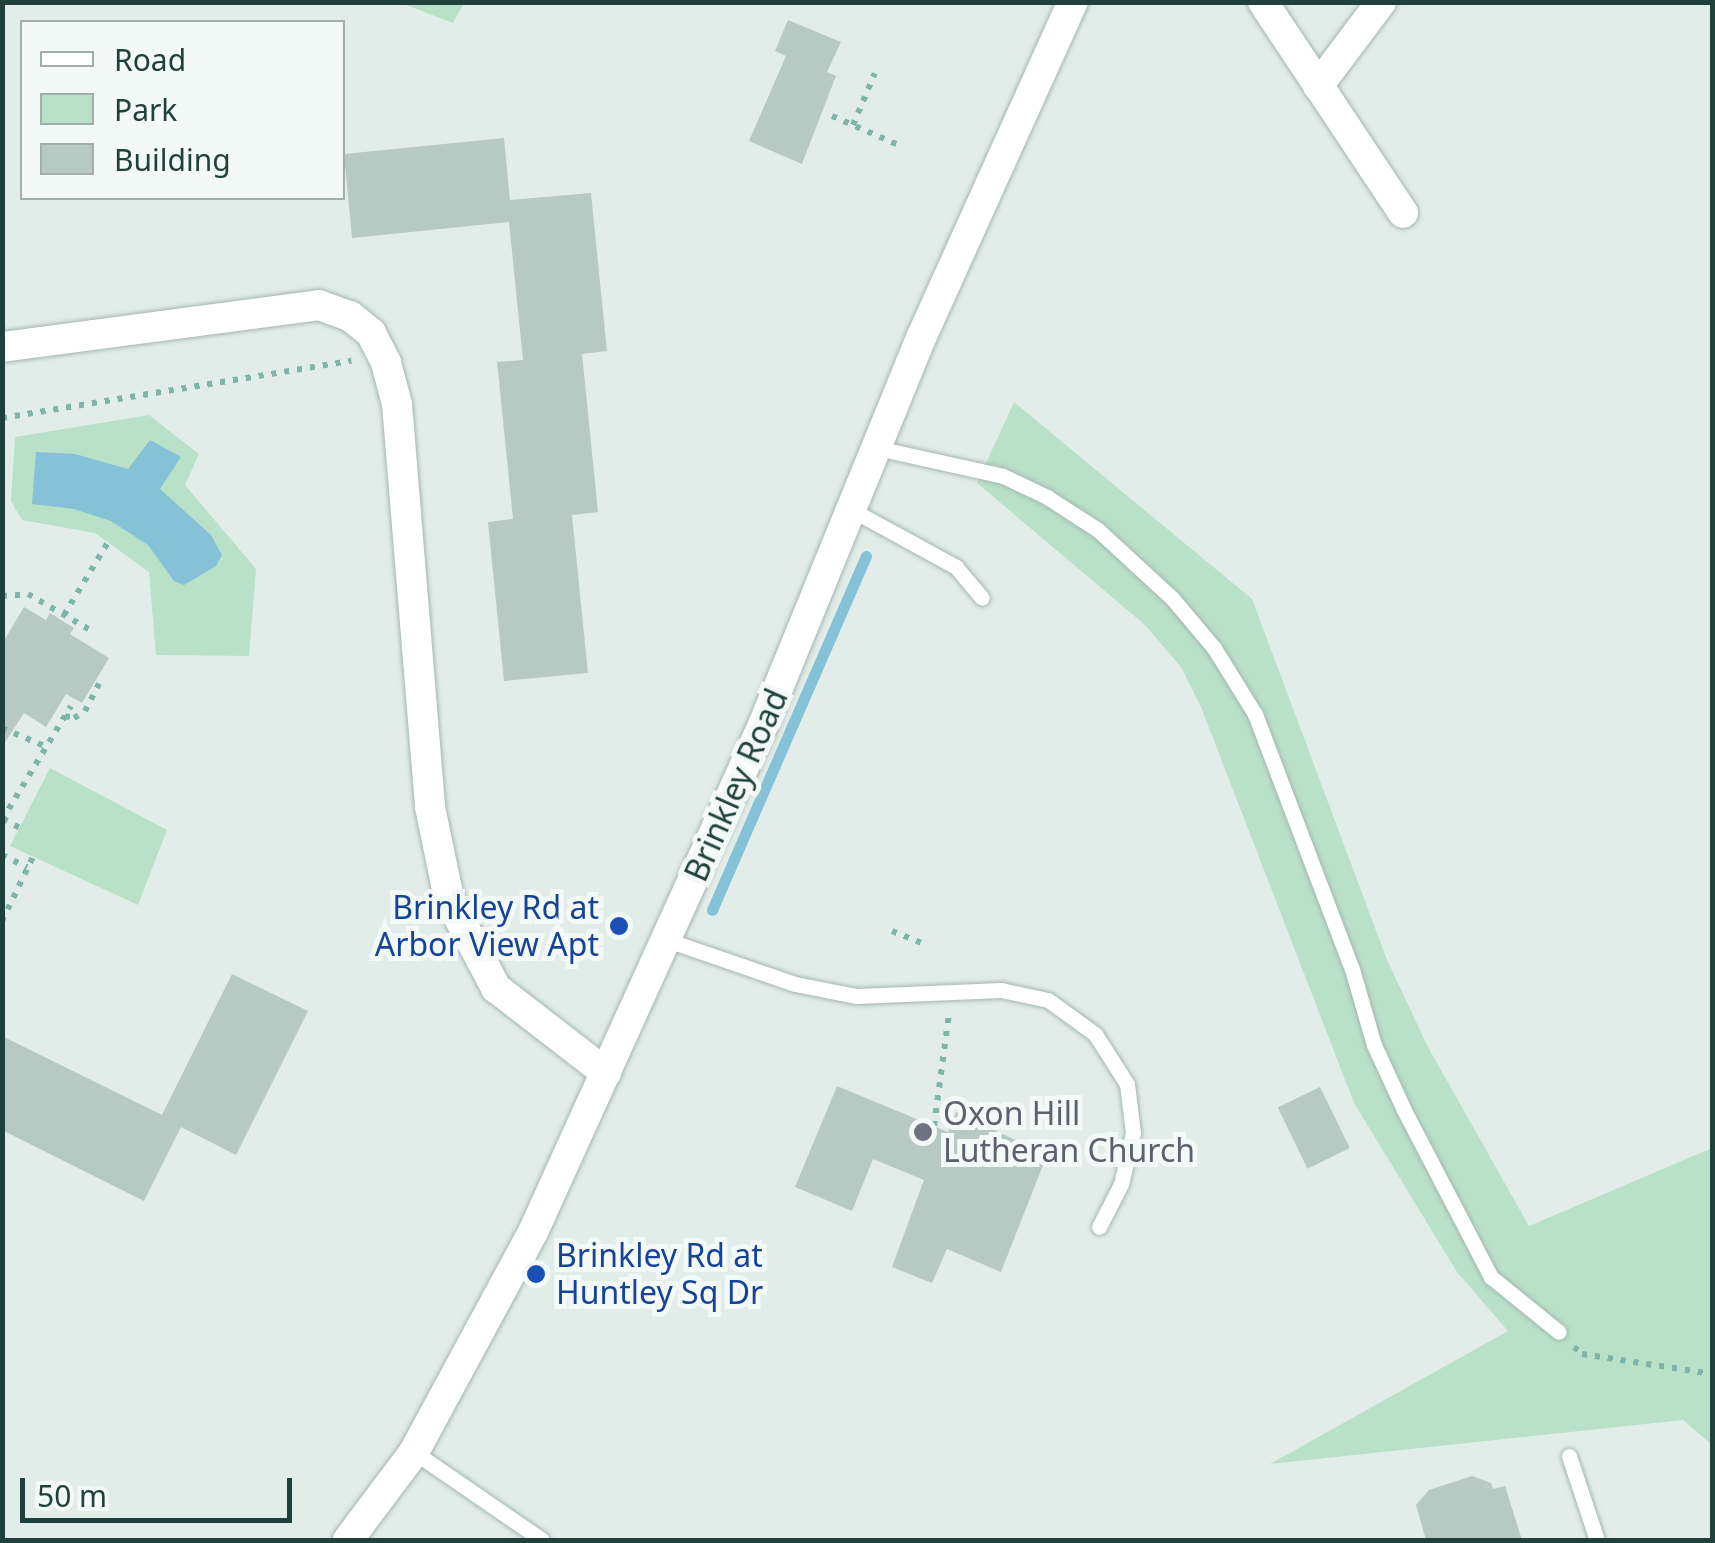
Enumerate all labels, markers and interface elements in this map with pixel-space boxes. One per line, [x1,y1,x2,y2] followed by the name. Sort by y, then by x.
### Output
[20,20,345,200] legend
[114,39,186,80] text: Road
[114,89,177,130] text: Park
[114,139,231,180] text: Building
[676,683,796,887] street label: Brinkley Road
[375,889,599,964] place label: Brinkley Rd at Arbor View Apt
[608,915,630,937] marker: Brinkley Rd at Arbor View Apt
[943,1095,1195,1170] place label: Oxon Hill Lutheran Church
[912,1121,934,1143] marker: Oxon Hill Lutheran Church
[556,1237,763,1312] place label: Brinkley Rd at Huntley Sq Dr
[525,1263,547,1285] marker: Brinkley Rd at Huntley Sq Dr
[25,1458,298,1520] scale bar
[37,1475,107,1516] text: 50 m

